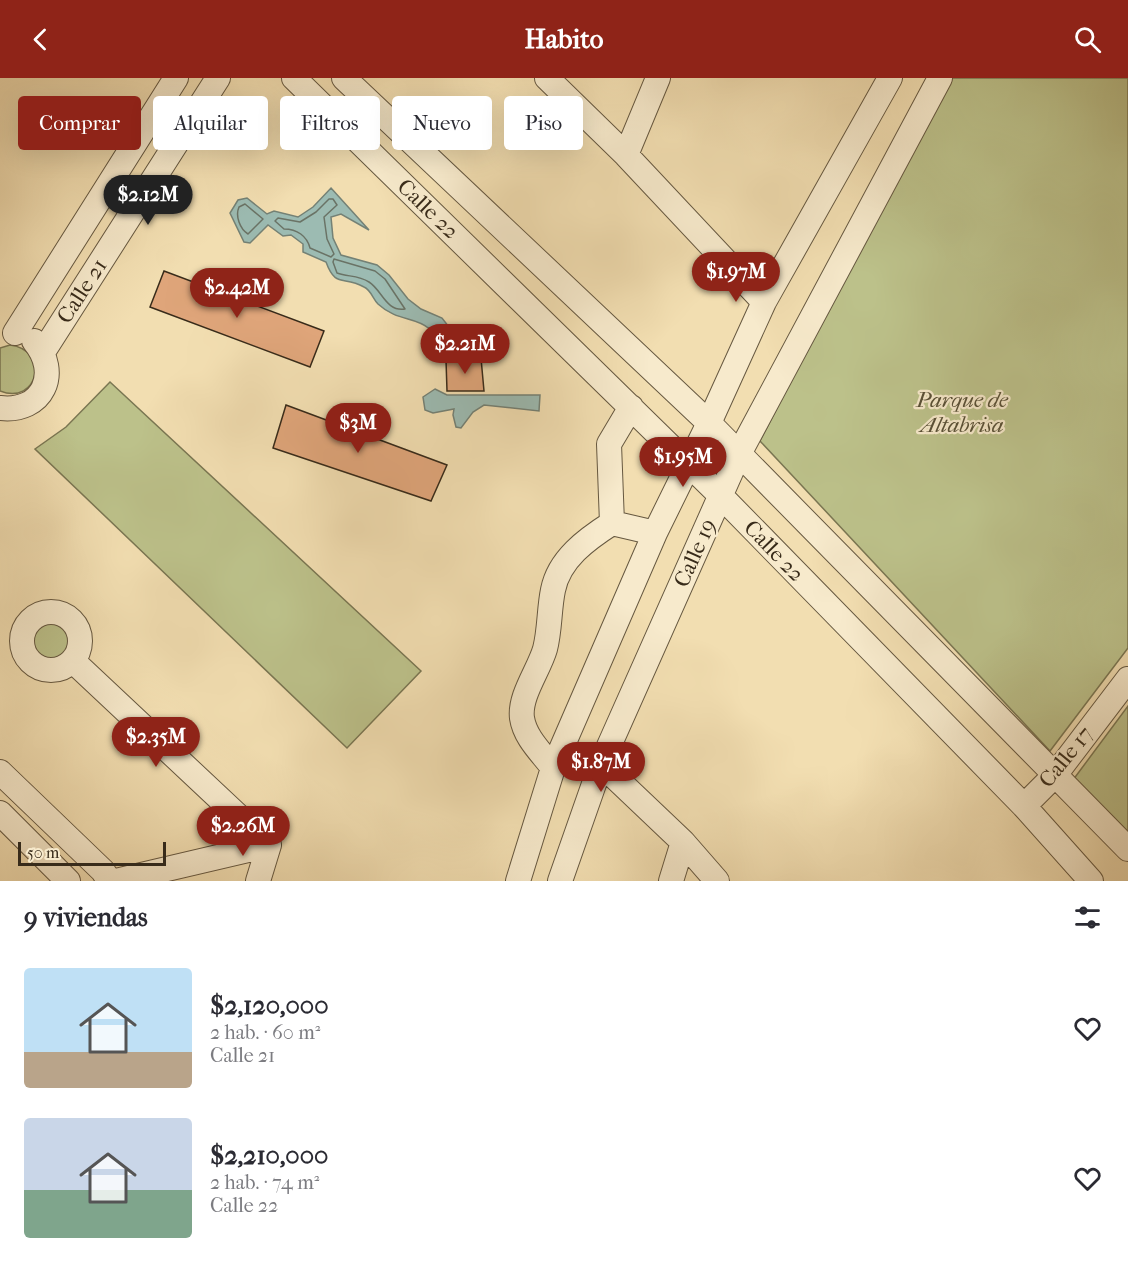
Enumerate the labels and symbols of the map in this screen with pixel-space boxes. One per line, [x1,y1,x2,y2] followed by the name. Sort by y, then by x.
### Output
[392,174,464,244] street label: Calle 22
[99,175,197,226] pin: $2.12M
[687,252,785,303] pin: $1.97M
[52,254,112,328] street label: Calle 21
[188,268,286,319] pin: $2.42M
[416,324,514,375] pin: $2.21M
[915,387,1009,438] park label: Parque de Altabrisa
[329,403,387,454] pin: $3M
[634,437,732,488] pin: $1.95M
[668,515,722,591] street label: Calle 19
[739,515,809,587] street label: Calle 22
[107,717,205,768] pin: $2.35M
[1034,721,1098,793] street label: Calle 17
[552,742,650,793] pin: $1.87M
[194,806,292,857] pin: $2.26M
[18,839,166,866] scale bar

